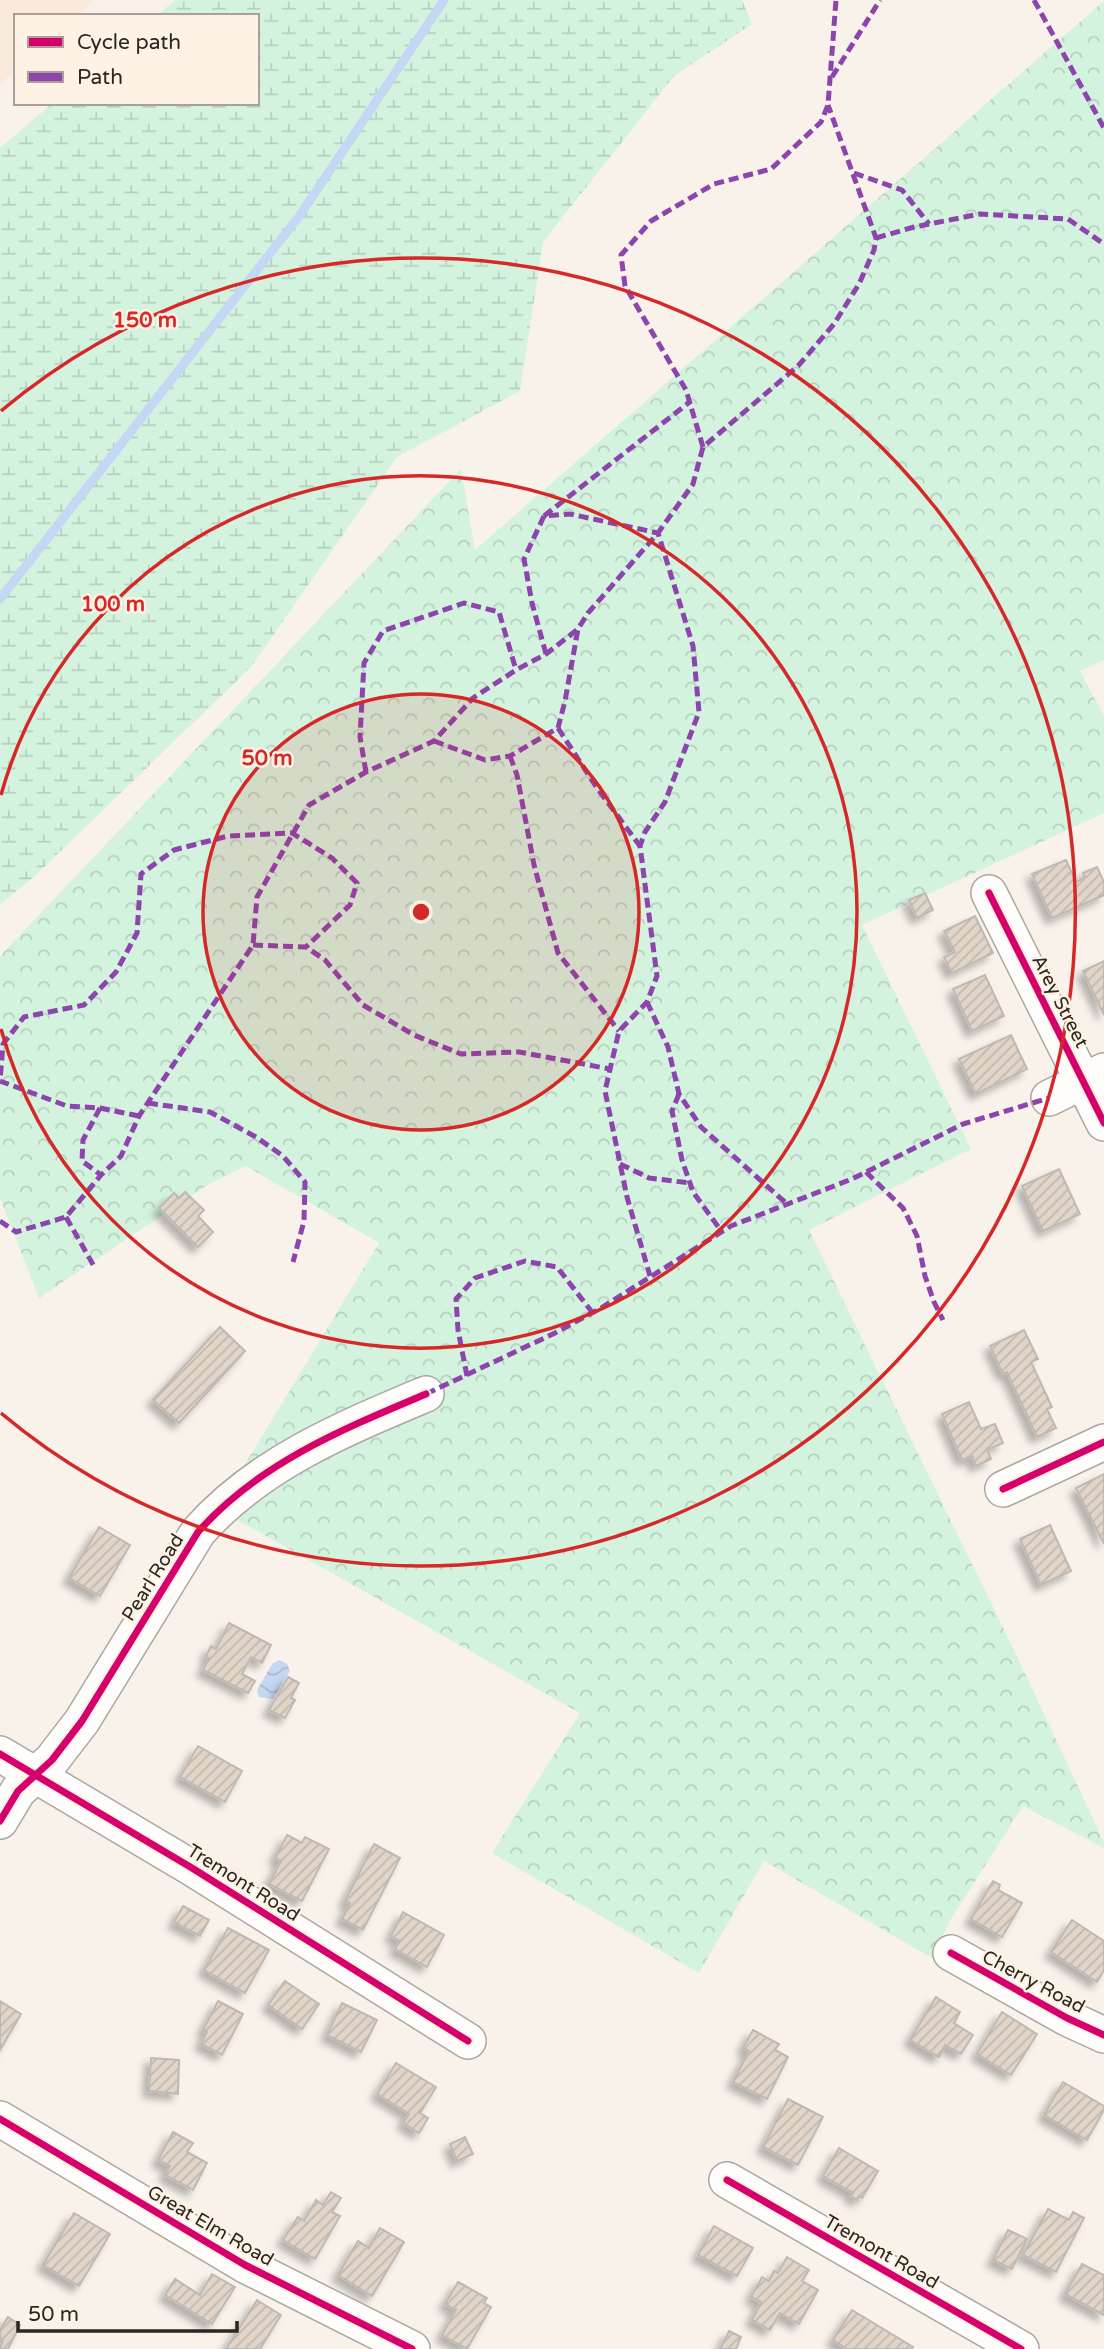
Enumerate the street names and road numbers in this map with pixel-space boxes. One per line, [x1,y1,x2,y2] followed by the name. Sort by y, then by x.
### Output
[1027,951,1093,1052] street label: Arey Street
[117,1530,188,1625] street label: Pearl Road
[183,1839,304,1926] street label: Tremont Road
[978,1946,1089,2018] street label: Cherry Road
[144,2181,277,2271] street label: Great Elm Road
[820,2210,943,2294] street label: Tremont Road

